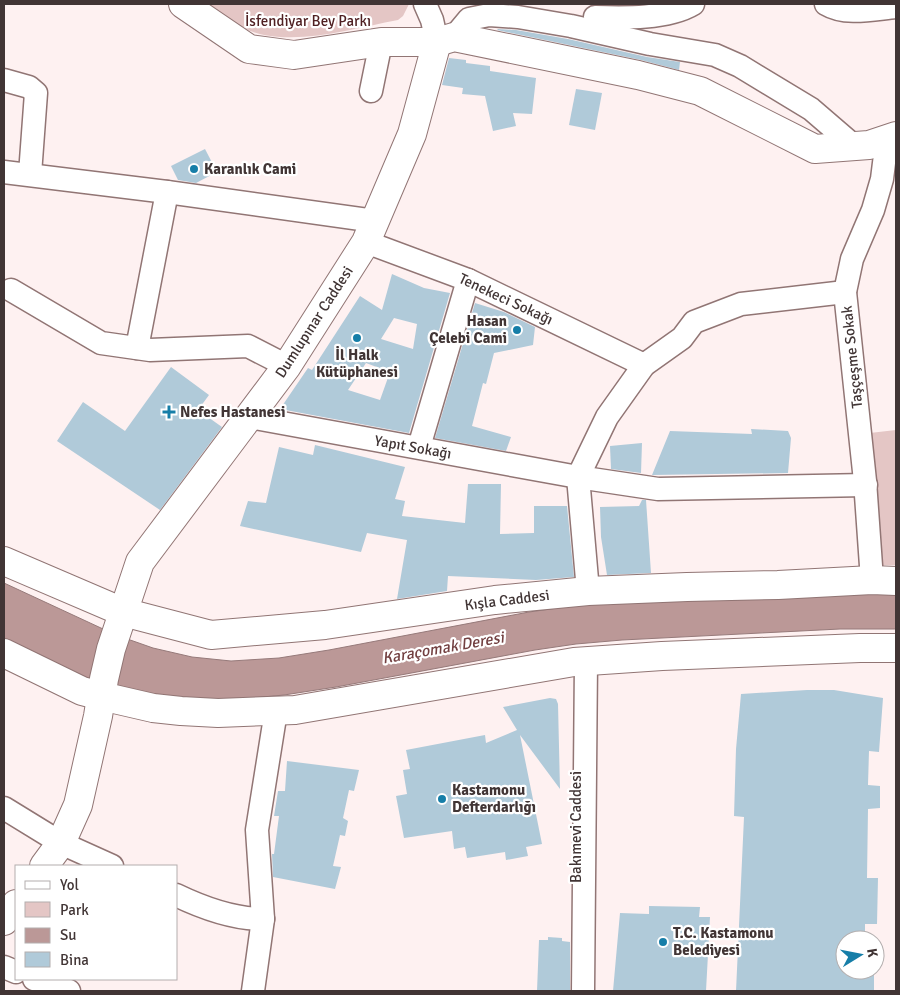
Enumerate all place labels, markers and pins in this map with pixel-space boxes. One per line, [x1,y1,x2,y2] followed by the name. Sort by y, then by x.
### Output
[204,160,296,178] place label: Karanlık Cami
[188,163,200,175] marker: Karanlık Cami
[429,312,507,347] place label: Hasan Çelebi Cami
[511,324,523,336] marker: Hasan Çelebi Cami
[351,332,363,344] marker: İl Halk Kütüphanesi
[316,346,398,381] place label: İl Halk Kütüphanesi
[180,403,285,421] place label: Nefes Hastanesi
[162,405,176,419] marker: Nefes Hastanesi
[452,781,536,816] place label: Kastamonu Defterdarlığı
[436,793,448,805] marker: Kastamonu Defterdarlığı
[673,924,774,959] place label: T.C. Kastamonu Belediyesi
[657,936,669,948] marker: T.C. Kastamonu Belediyesi

